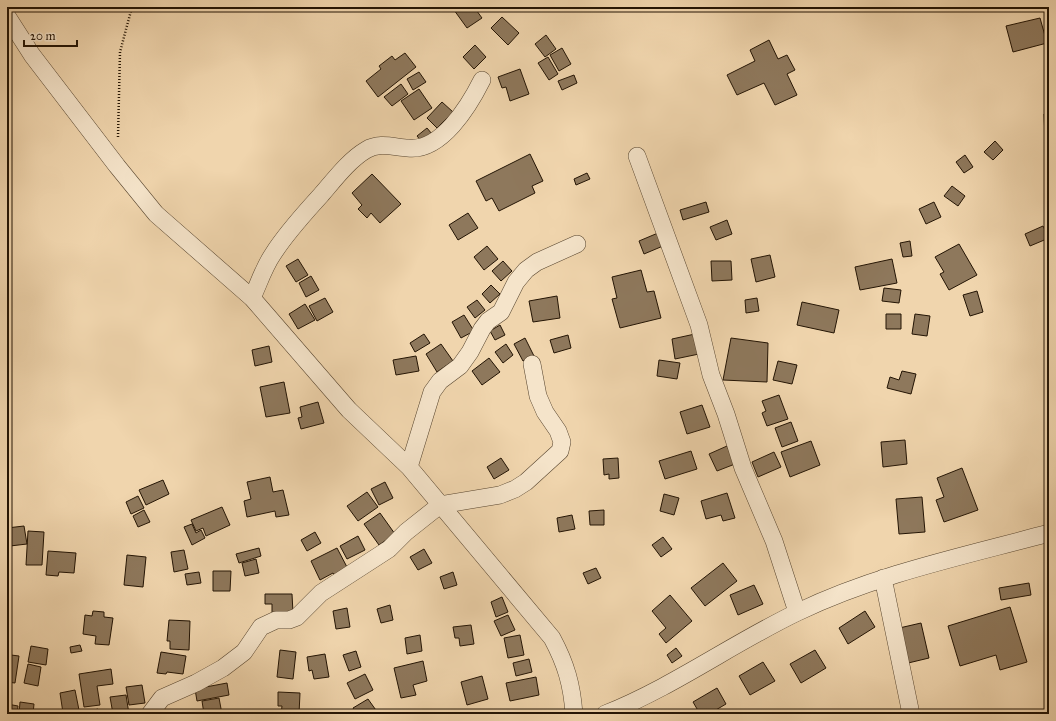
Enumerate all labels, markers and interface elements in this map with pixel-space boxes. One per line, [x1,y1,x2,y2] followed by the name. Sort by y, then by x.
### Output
[24,22,77,48] scale bar
[30,29,56,43] text: 20 m

